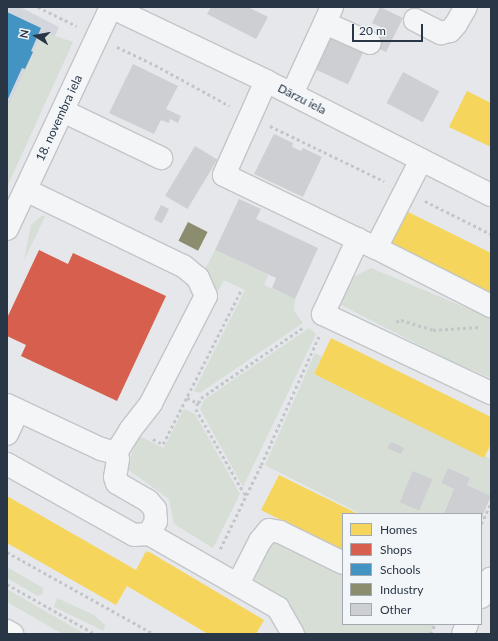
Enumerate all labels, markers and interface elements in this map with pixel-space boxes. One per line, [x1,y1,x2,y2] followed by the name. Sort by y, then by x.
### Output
[16,16,56,56] north arrow
[354,16,425,42] scale bar
[359,23,386,38] text: 20 m
[17,28,31,39] text: N
[33,73,85,163] street label: 18. novembra iela
[275,81,329,117] street label: Dārzu iela
[342,513,482,625] legend
[380,522,417,537] text: Homes
[380,542,412,557] text: Shops
[380,562,421,577] text: Schools
[380,582,423,597] text: Industry
[380,602,411,617] text: Other

